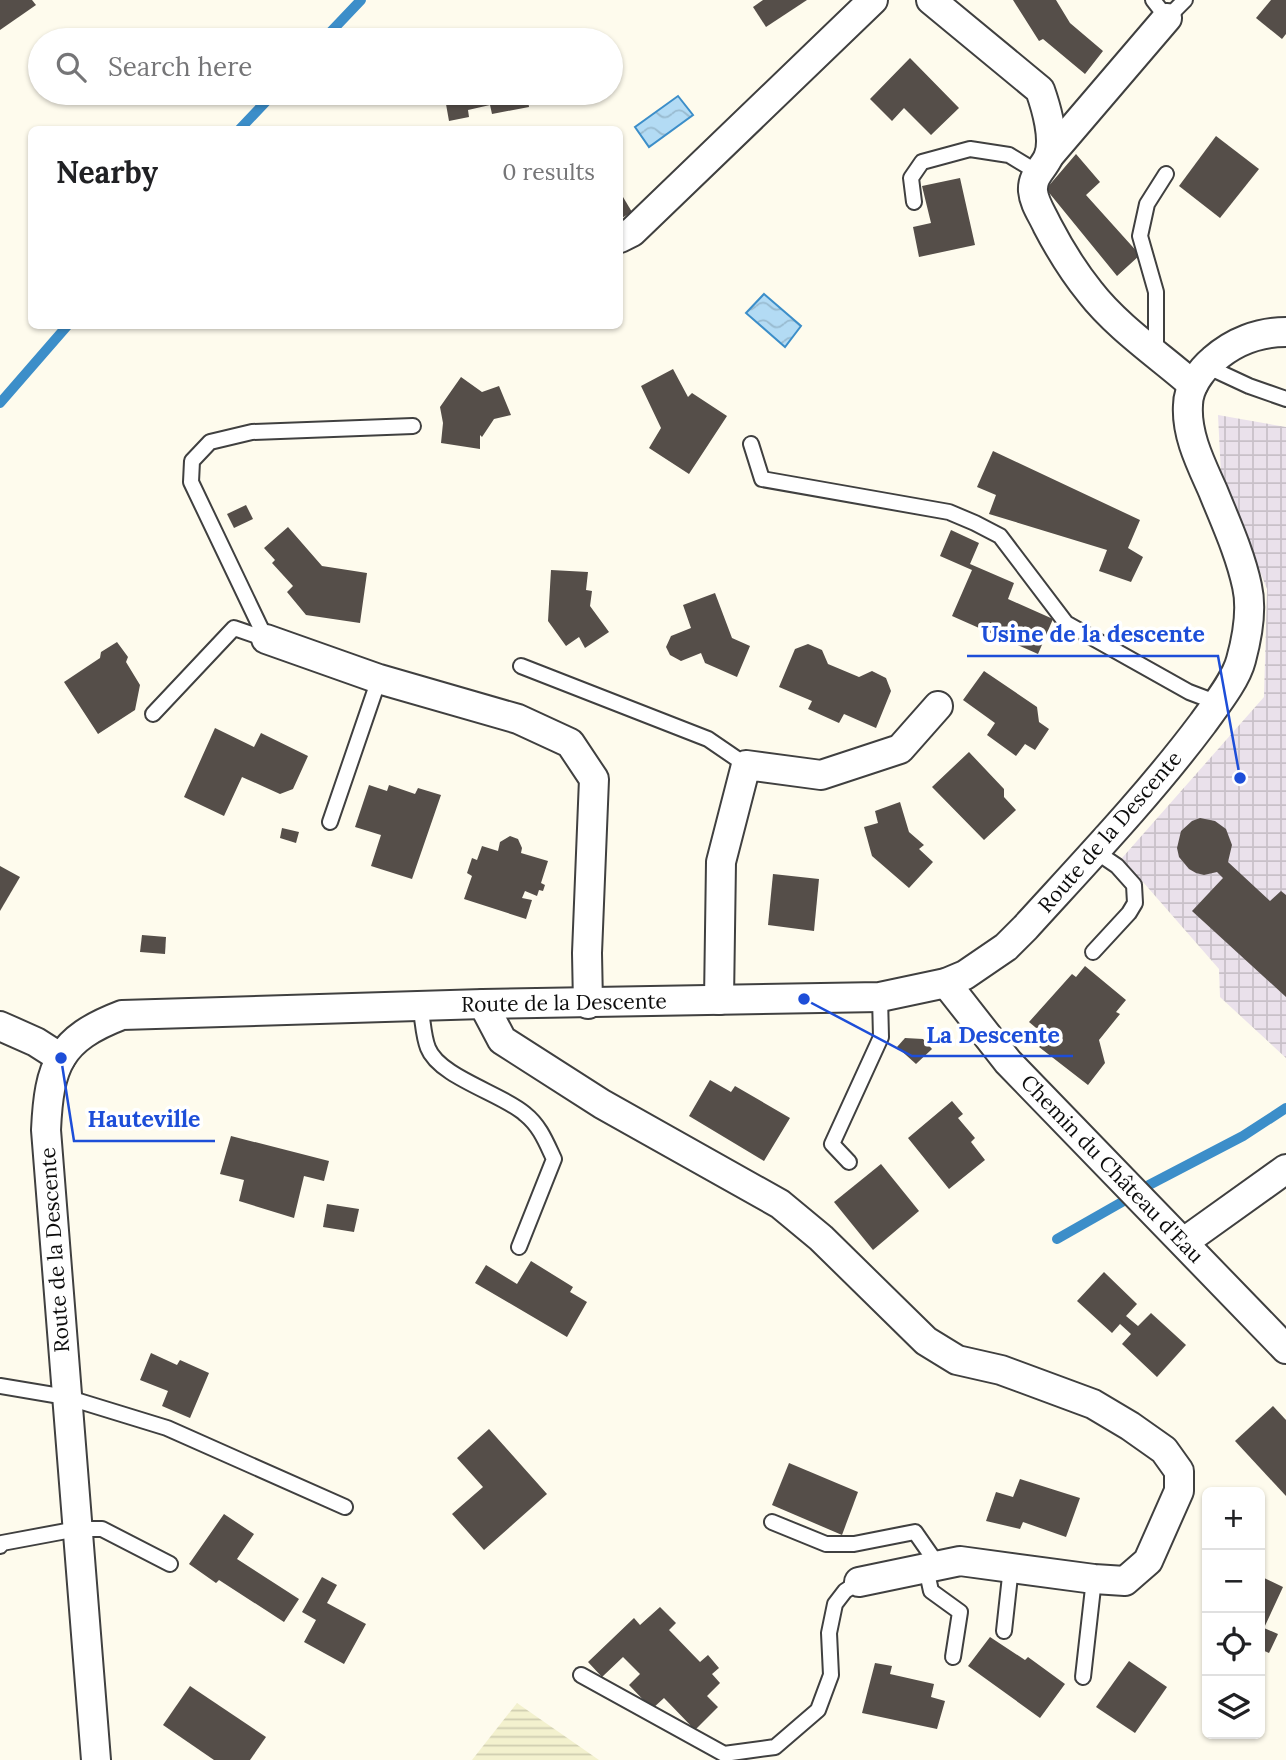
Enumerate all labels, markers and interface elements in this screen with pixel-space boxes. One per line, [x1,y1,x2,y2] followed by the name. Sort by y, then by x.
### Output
[28,28,623,105] search box
[52,48,90,86] icon: search
[108,50,252,83] text: Search here
[56,153,158,191] text: Nearby
[502,157,595,186] text: 0 results
[967,612,1218,656] callout: Usine de la descente
[981,619,1205,648] text: Usine de la descente
[1032,745,1187,918] street label: Route de la Descente
[461,987,667,1018] street label: Route de la Descente
[912,1012,1073,1056] callout: La Descente
[926,1020,1060,1049] text: La Descente
[1015,1069,1209,1269] street label: Chemin du Château d'Eau
[74,1097,215,1141] callout: Hauteville
[88,1104,200,1133] text: Hauteville
[34,1146,75,1354] street label: Route de la Descente
[1202,1487,1265,1739] map controls
[1202,1487,1265,1550] button: +
[1202,1550,1265,1613] button: −
[1202,1613,1265,1676] button: locate
[1202,1676,1265,1739] button: layers

